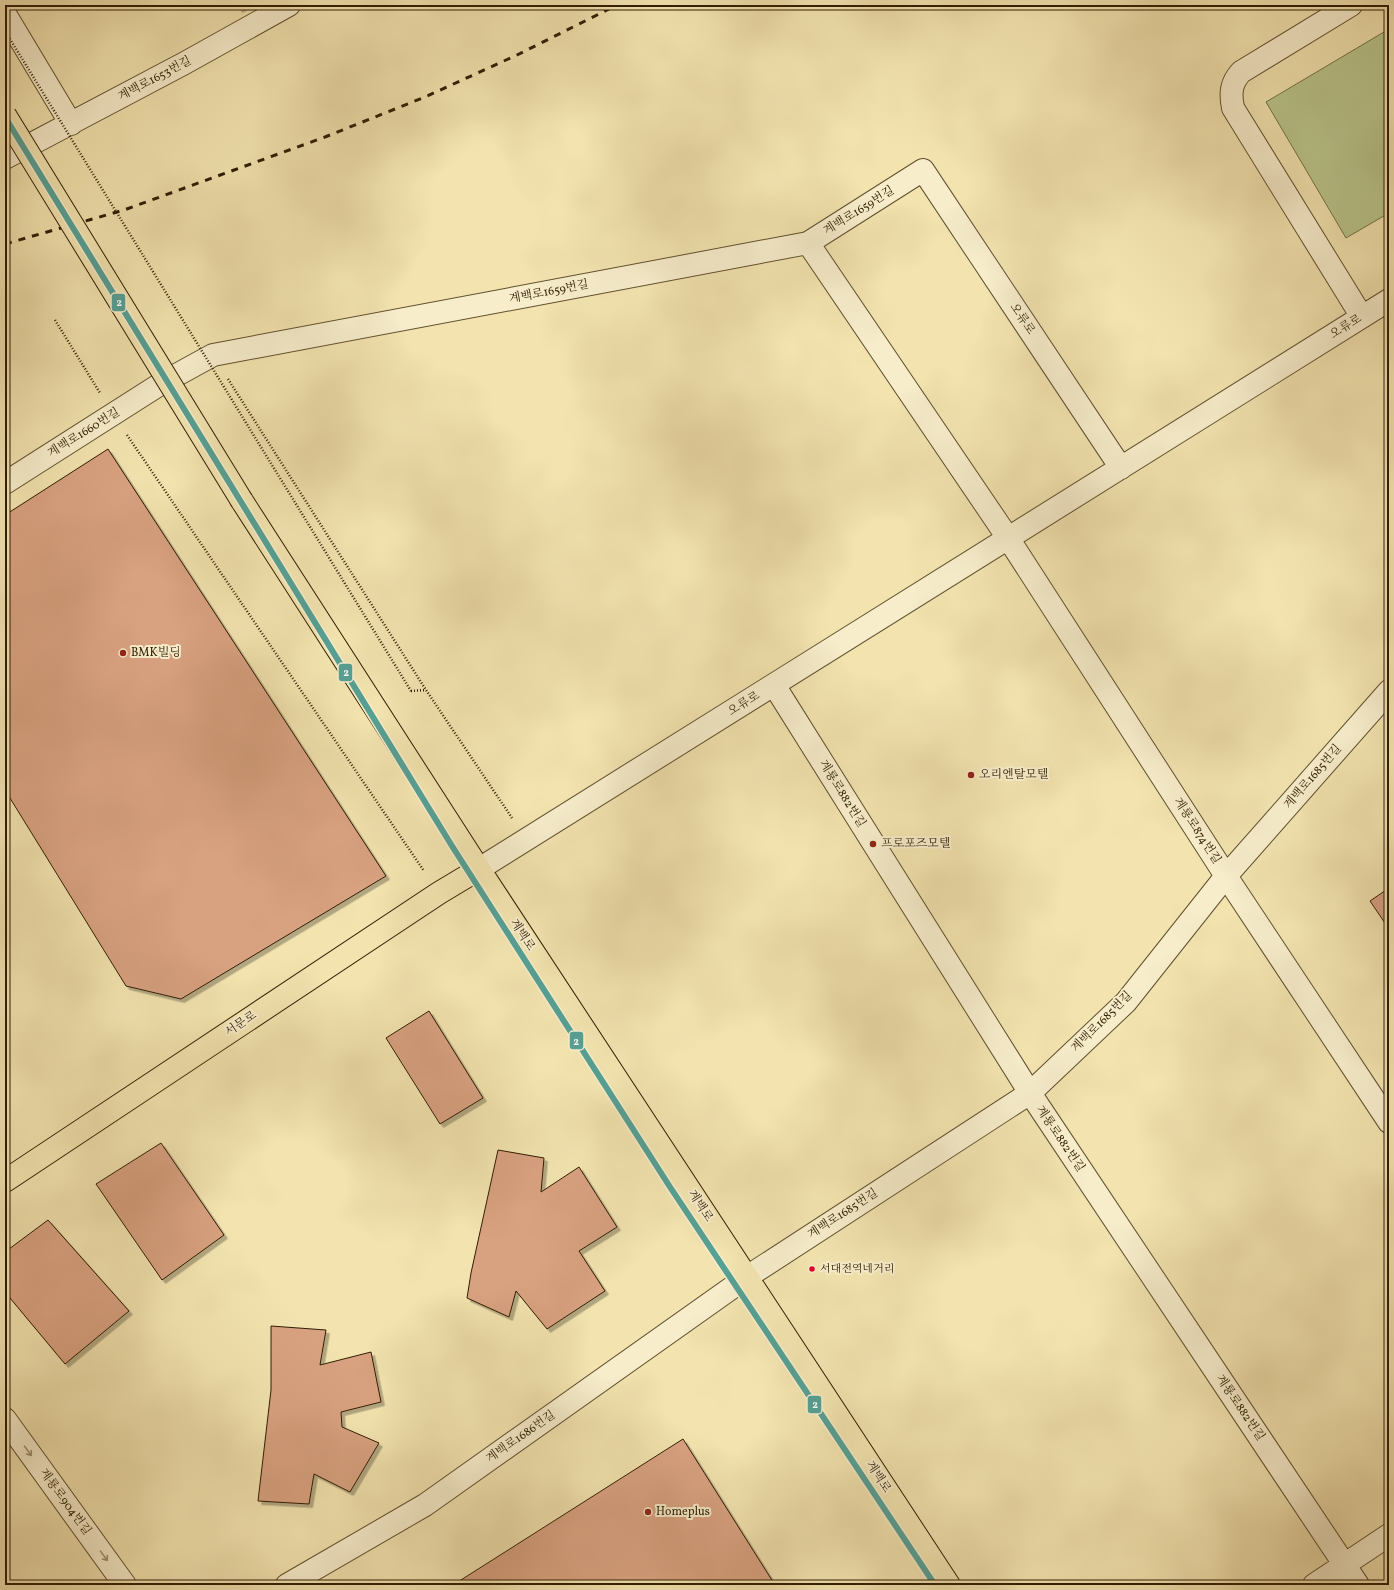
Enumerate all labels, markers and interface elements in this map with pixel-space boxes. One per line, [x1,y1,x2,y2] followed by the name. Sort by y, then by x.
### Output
[116,53,194,105] street label: 계백로1653번길
[821,183,897,239] street label: 계백로1659번길
[508,276,590,308] street label: 계백로1659번길
[111,293,126,312] line badge: 2
[116,296,122,311] text: 2
[1006,300,1039,338] street label: 오류로
[1327,311,1365,343] street label: 오류로
[45,404,123,462] street label: 계백로1660번길
[131,645,181,661] place label: BMK빌딩
[118,648,128,658] marker: BMK빌딩
[338,663,353,682] line badge: 2
[343,666,349,681] text: 2
[725,688,763,720] street label: 오류로
[1281,741,1345,813] street label: 계백로1685번길
[815,757,869,831] street label: 계룡로882번길
[979,767,1049,783] place label: 오리엔탈모텔
[966,770,976,780] marker: 오리엔탈모텔
[1170,795,1224,867] street label: 계룡로874번길
[881,836,951,852] place label: 프로포즈모텔
[868,839,878,849] marker: 프로포즈모텔
[506,916,538,954] street label: 계백로
[1068,988,1136,1056] street label: 계백로1685번길
[222,1007,260,1040] street label: 서문로
[569,1031,584,1050] line badge: 2
[573,1035,579,1050] text: 2
[1032,1103,1088,1175] street label: 계룡로882번길
[805,1185,881,1243] street label: 계백로1685번길
[684,1187,716,1225] street label: 계백로
[820,1262,894,1277] place label: 서대전역네거리
[807,1264,817,1274] marker: 서대전역네거리
[1212,1372,1268,1444] street label: 계룡로882번길
[807,1395,822,1414] line badge: 2
[812,1398,818,1413] text: 2
[483,1407,559,1467] street label: 계백로1686번길
[24,1445,32,1456] one-way arrow
[862,1458,894,1496] street label: 계백로
[35,1466,95,1538] street label: 계룡로904번길
[656,1504,710,1520] place label: Homeplus
[643,1507,653,1517] marker: Homeplus
[100,1551,108,1562] one-way arrow

